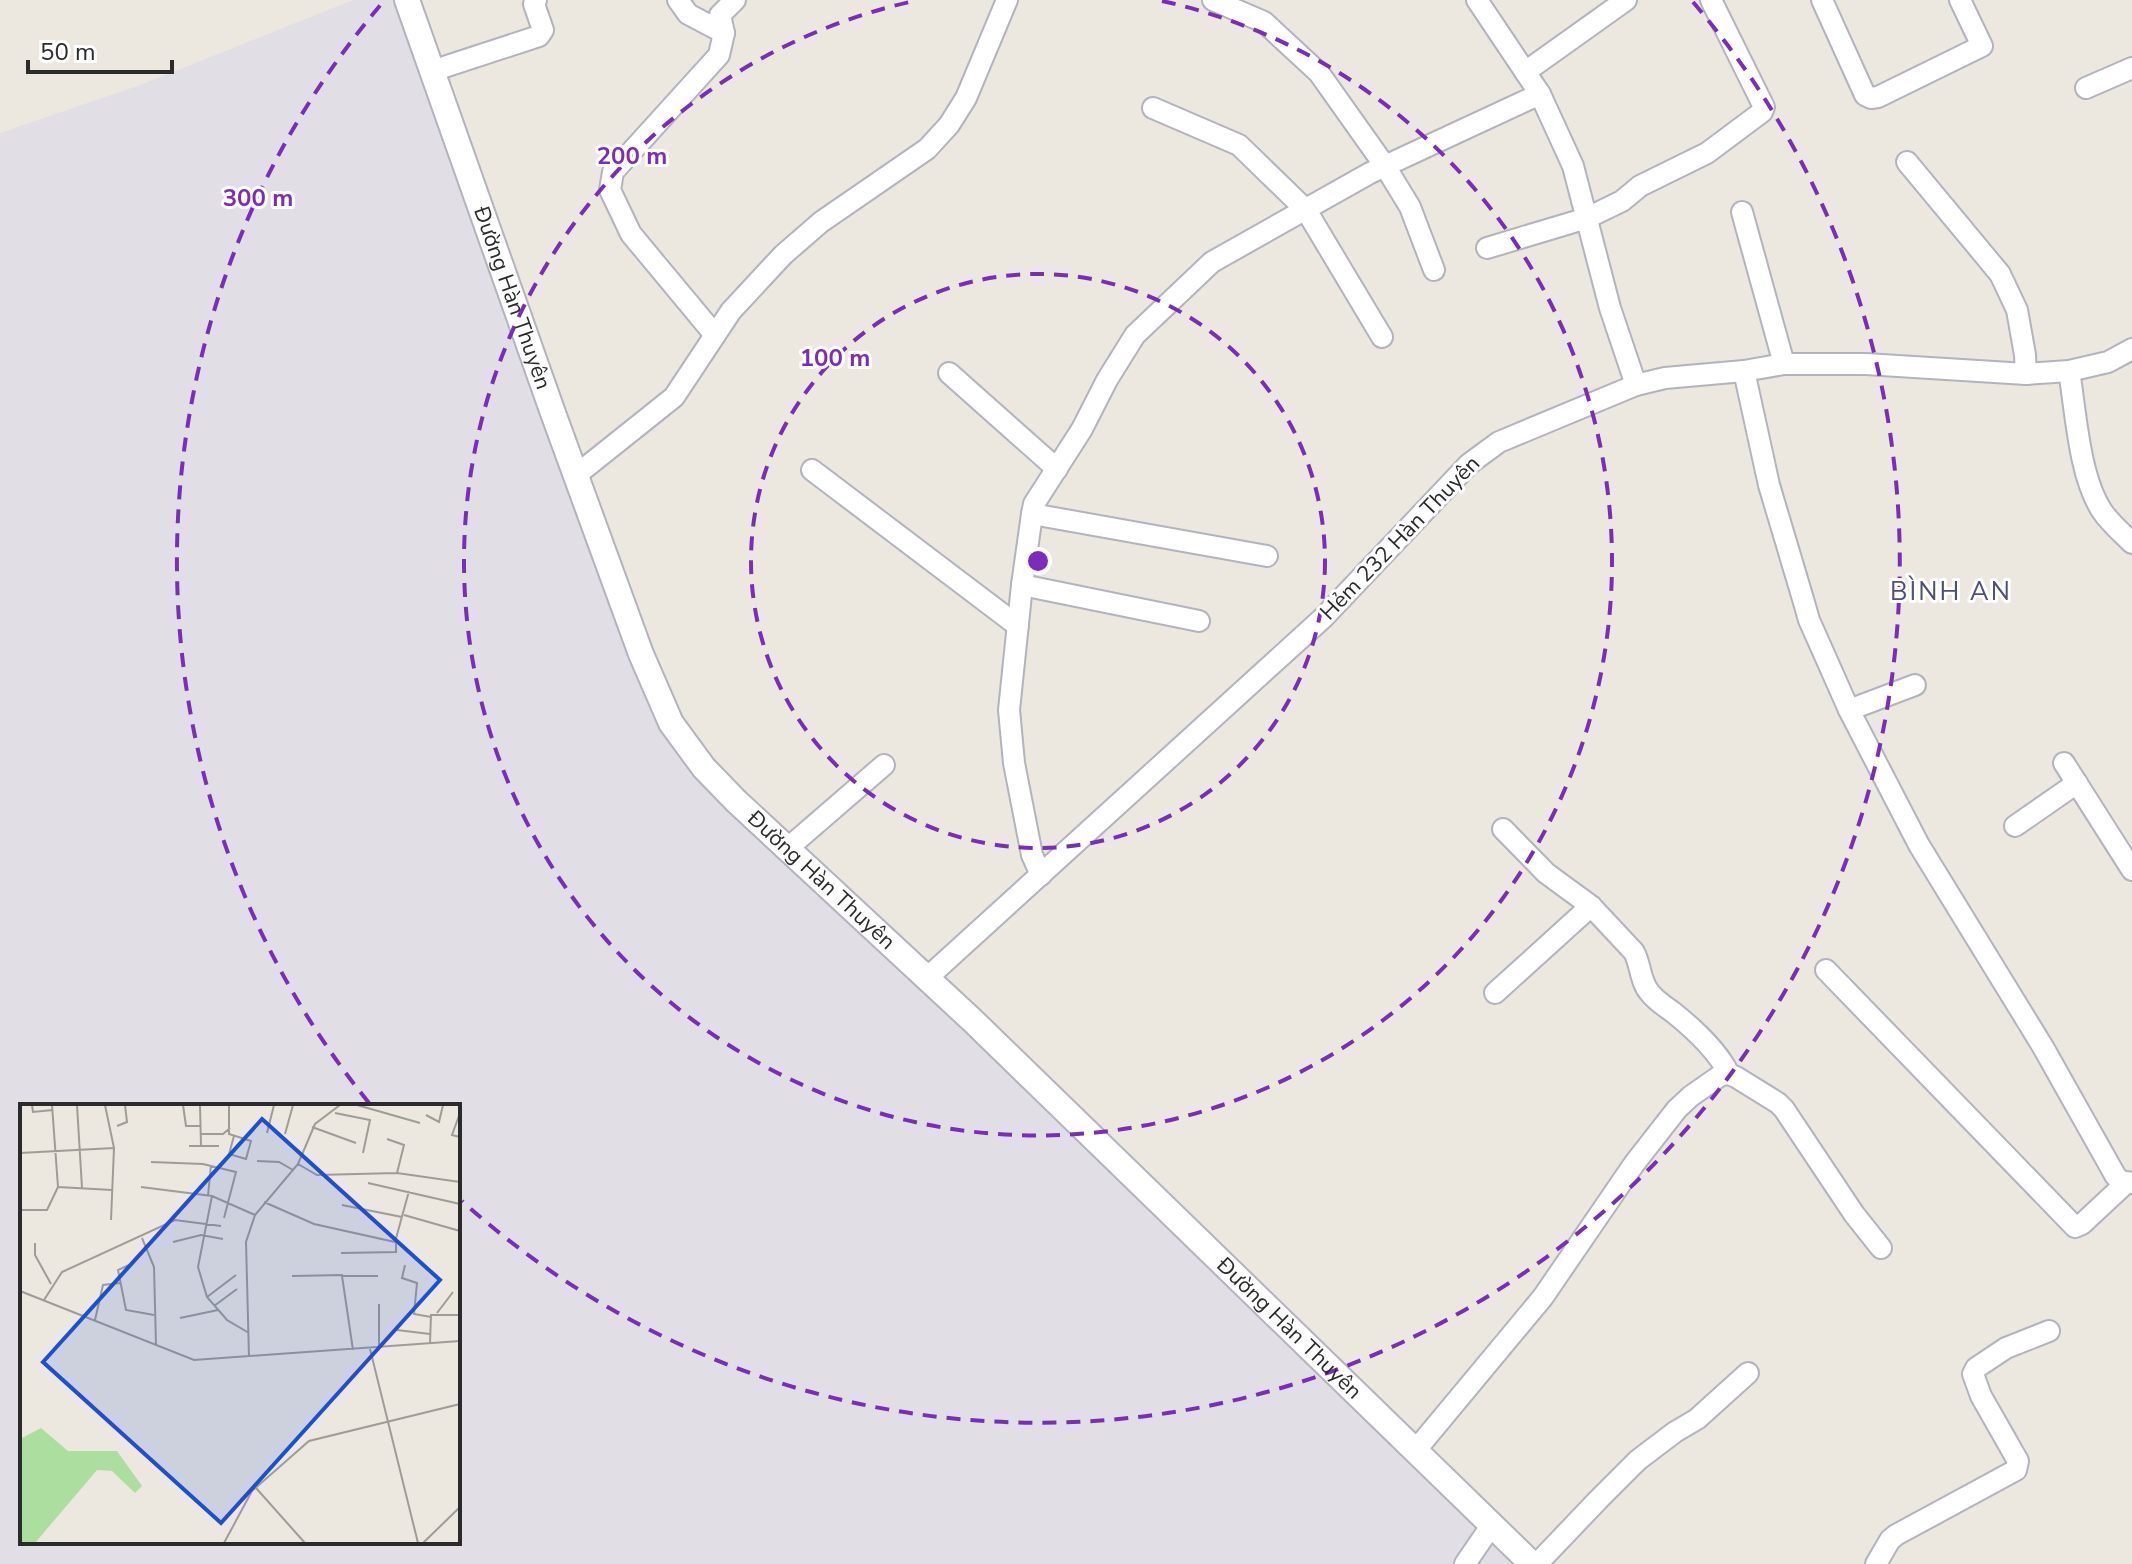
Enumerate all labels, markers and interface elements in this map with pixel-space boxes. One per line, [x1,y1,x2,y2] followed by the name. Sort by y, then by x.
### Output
[28,24,172,74] scale bar
[40,36,96,68] text: 50 m
[597,140,667,172] text: 200 m
[223,182,293,214] text: 300 m
[466,201,558,393] street label: Đường Hàn Thuyên
[800,342,870,374] text: 100 m
[1313,449,1487,627] street label: Hẻm 232 Hàn Thuyên
[1024,547,1052,575] centre of rings
[1890,574,2012,609] district label: BÌNH AN
[740,803,902,956] street label: Đường Hàn Thuyên
[20,1104,460,1544] inset map
[1209,1250,1369,1406] street label: Đường Hàn Thuyên

